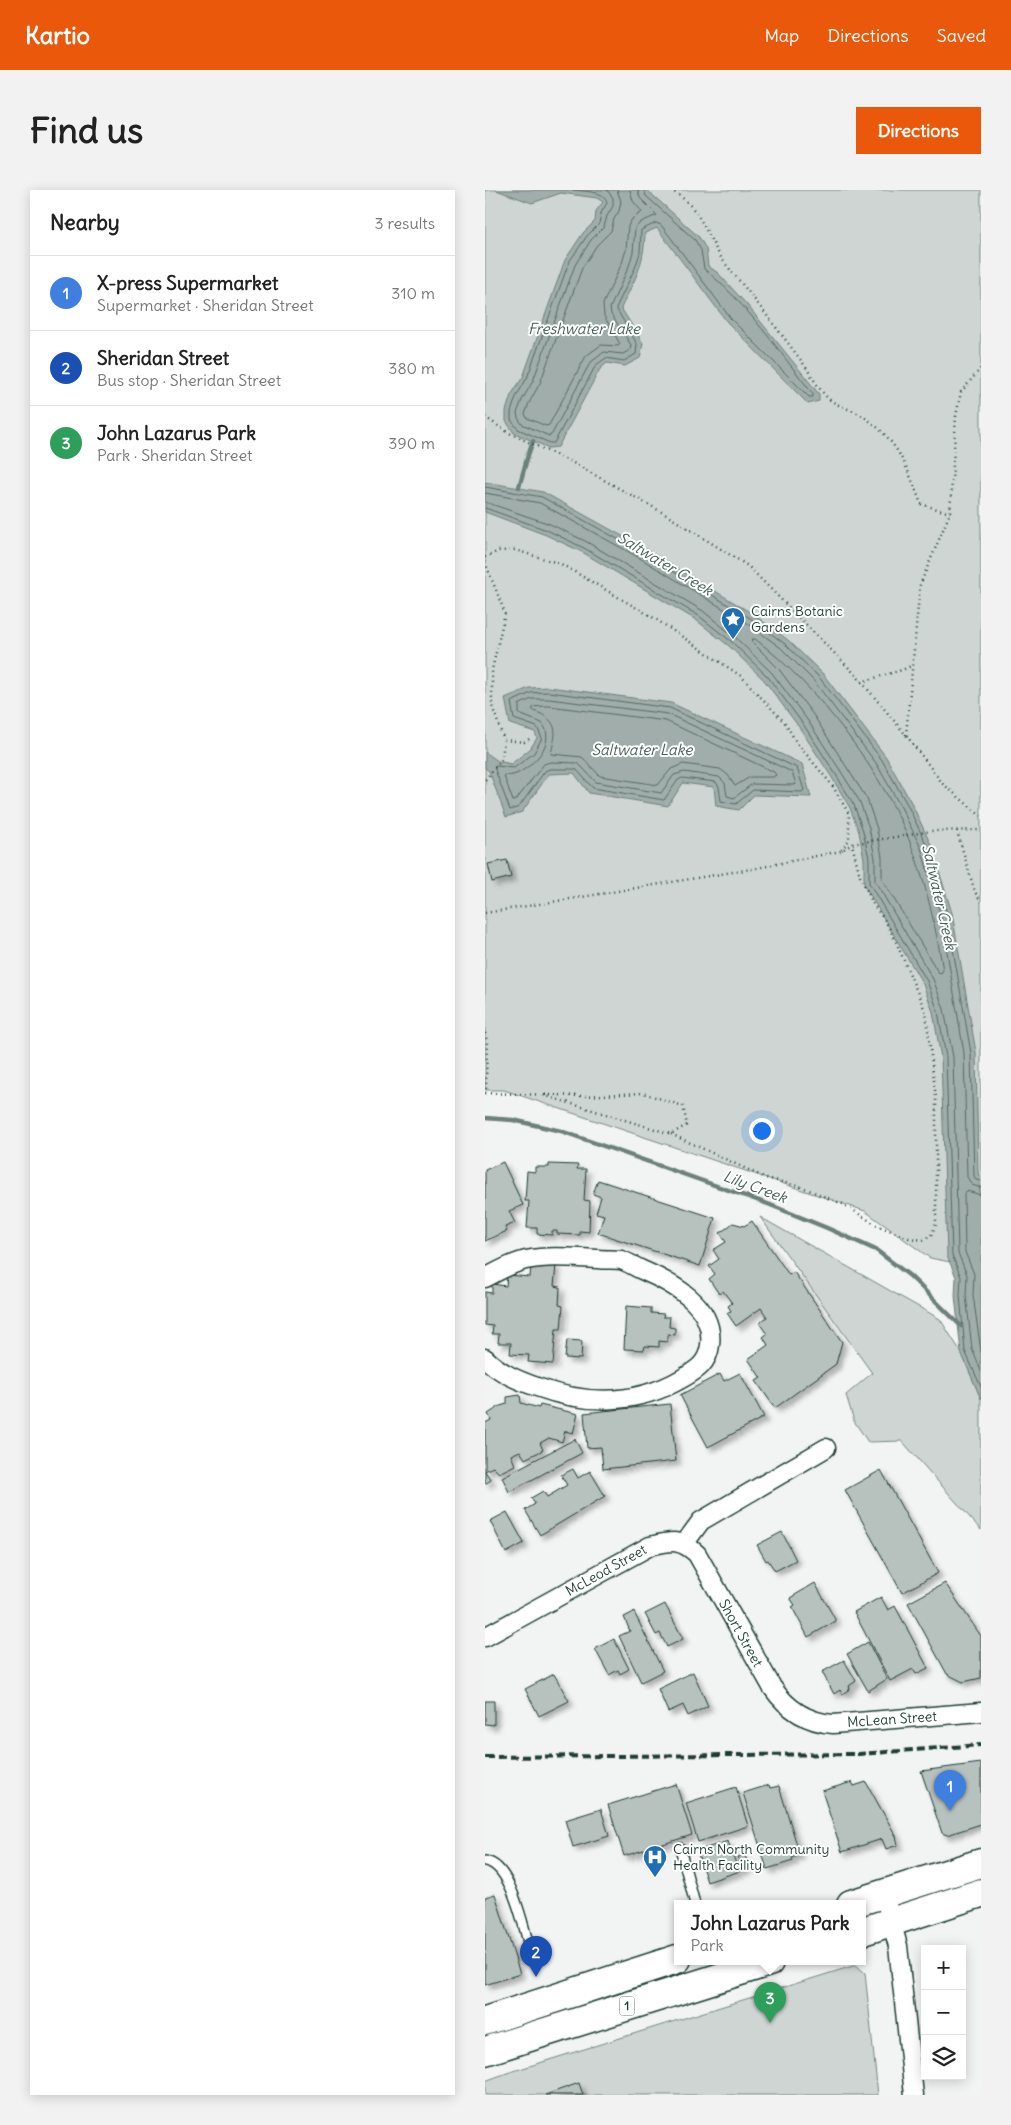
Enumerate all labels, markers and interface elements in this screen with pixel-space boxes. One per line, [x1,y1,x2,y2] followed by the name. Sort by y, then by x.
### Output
[25,20,90,50] text: Kartio
[764,24,799,47] text: Map
[827,24,909,47] text: Directions
[937,24,986,47] text: Saved
[856,107,981,154] button: Directions
[30,108,143,152] text: Find us
[50,209,120,236] text: Nearby
[375,213,435,233] text: 3 results
[97,271,278,295] text: X-press Supermarket
[63,283,69,303] text: 1
[391,283,435,303] text: 310 m
[97,295,314,315] text: Supermarket · Sheridan Street
[528,319,641,338] water label: Freshwater Lake
[97,346,229,370] text: Sheridan Street
[62,358,70,378] text: 2
[388,358,435,378] text: 380 m
[97,370,281,390] text: Bus stop · Sheridan Street
[97,421,256,445] text: John Lazarus Park
[61,433,71,453] text: 3
[388,433,435,453] text: 390 m
[97,445,252,465] text: Park · Sheridan Street
[614,528,717,600] water label: Saltwater Creek
[751,602,843,636] place label: Cairns Botanic Gardens
[720,606,746,640] place icon: Cairns Botanic Gardens
[592,740,693,759] water label: Saltwater Lake
[918,842,961,953] water label: Saltwater Creek
[749,1118,775,1144] your location
[721,1166,791,1207] water label: Lily Creek
[562,1540,650,1600] street label: McLeod Street
[715,1596,767,1670] street label: Short Street
[847,1707,938,1731] street label: McLean Street
[934,1770,966,1811] pin: 1
[673,1840,830,1874] place label: Cairns North Community Health Facility
[642,1844,668,1878] hospital icon: Cairns North Community Health Facility
[674,1900,866,1965] popup
[691,1911,849,1935] text: John Lazarus Park
[691,1935,724,1955] text: Park
[520,1936,552,1977] pin: 2
[921,1945,966,2080] map controls
[921,1945,966,1990] button: +
[754,1982,786,2023] pin: 3
[921,1990,966,2035] button: −
[619,1996,635,2015] road number: 1
[921,2035,966,2080] button: layers

